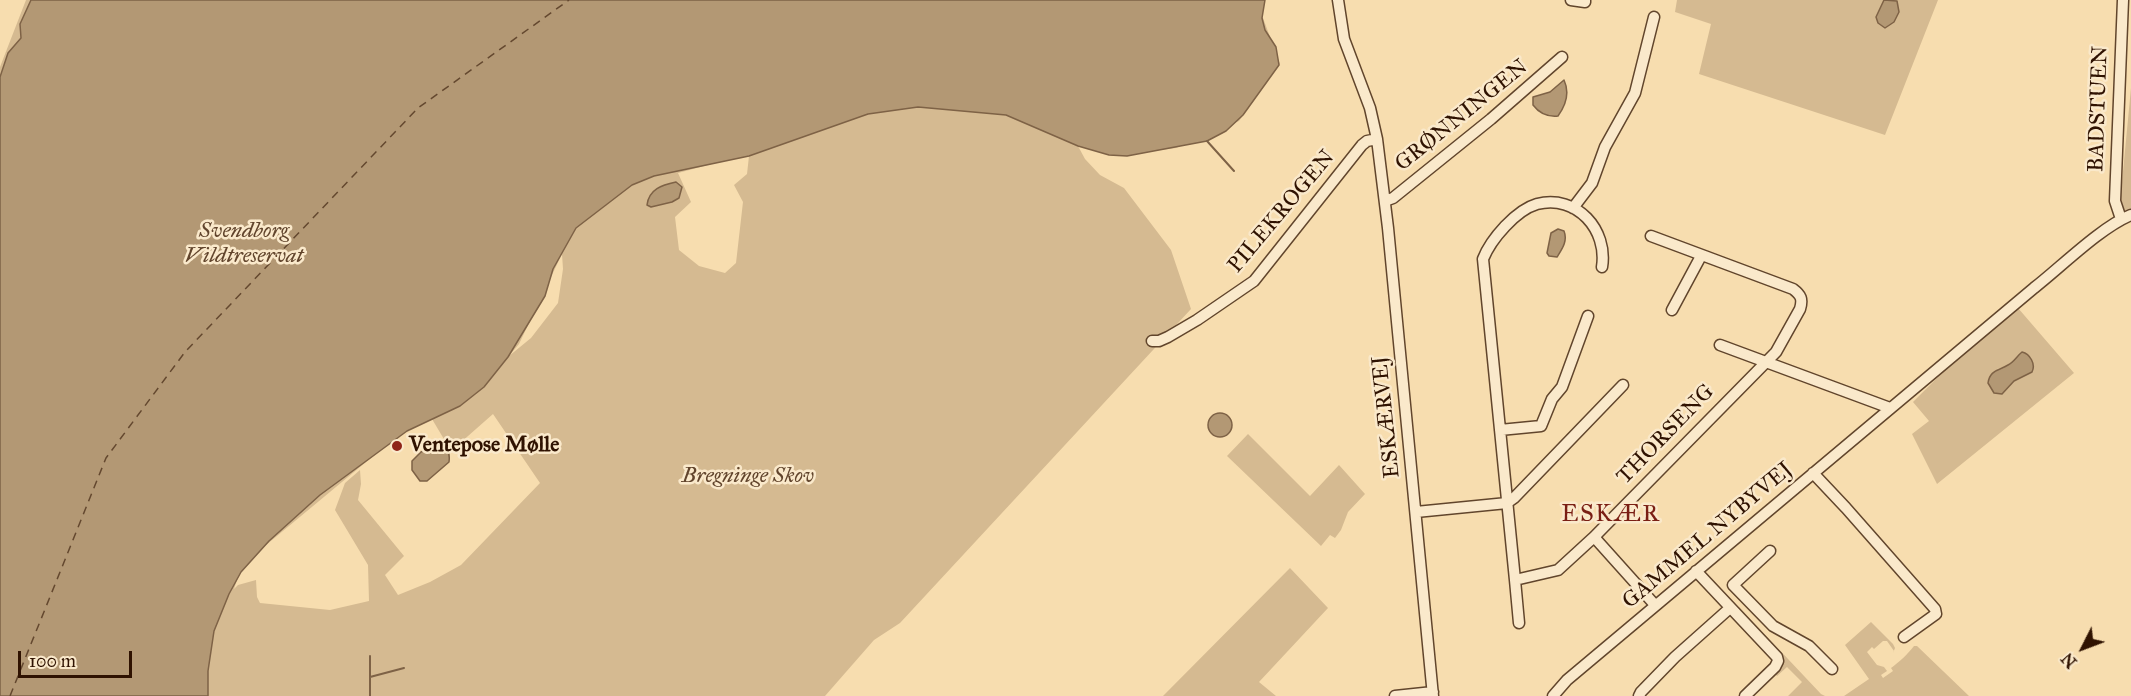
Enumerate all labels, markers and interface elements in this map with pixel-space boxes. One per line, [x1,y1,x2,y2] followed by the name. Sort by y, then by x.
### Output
[2084,45,2114,173] street label: BADSTUEN
[1390,54,1534,178] street label: GRØNNINGEN
[1223,145,1341,279] street label: PILEKROGEN
[185,219,303,270] park label: Svendborg Vildtreservat
[1367,355,1407,479] street label: ESKÆRVEJ
[1612,380,1720,490] street label: THORSENG
[409,433,559,459] place label: Ventepose Mølle
[390,439,404,453] marker: Ventepose Mølle
[1617,457,1799,615] street label: GAMMEL NYBYVEJ
[682,464,814,490] park label: Bregninge Skov
[1561,501,1661,529] district label: ESKÆR
[2053,618,2113,678] north arrow
[21,639,135,677] scale bar
[2058,649,2081,672] text: N
[29,650,76,672] text: 100 m

